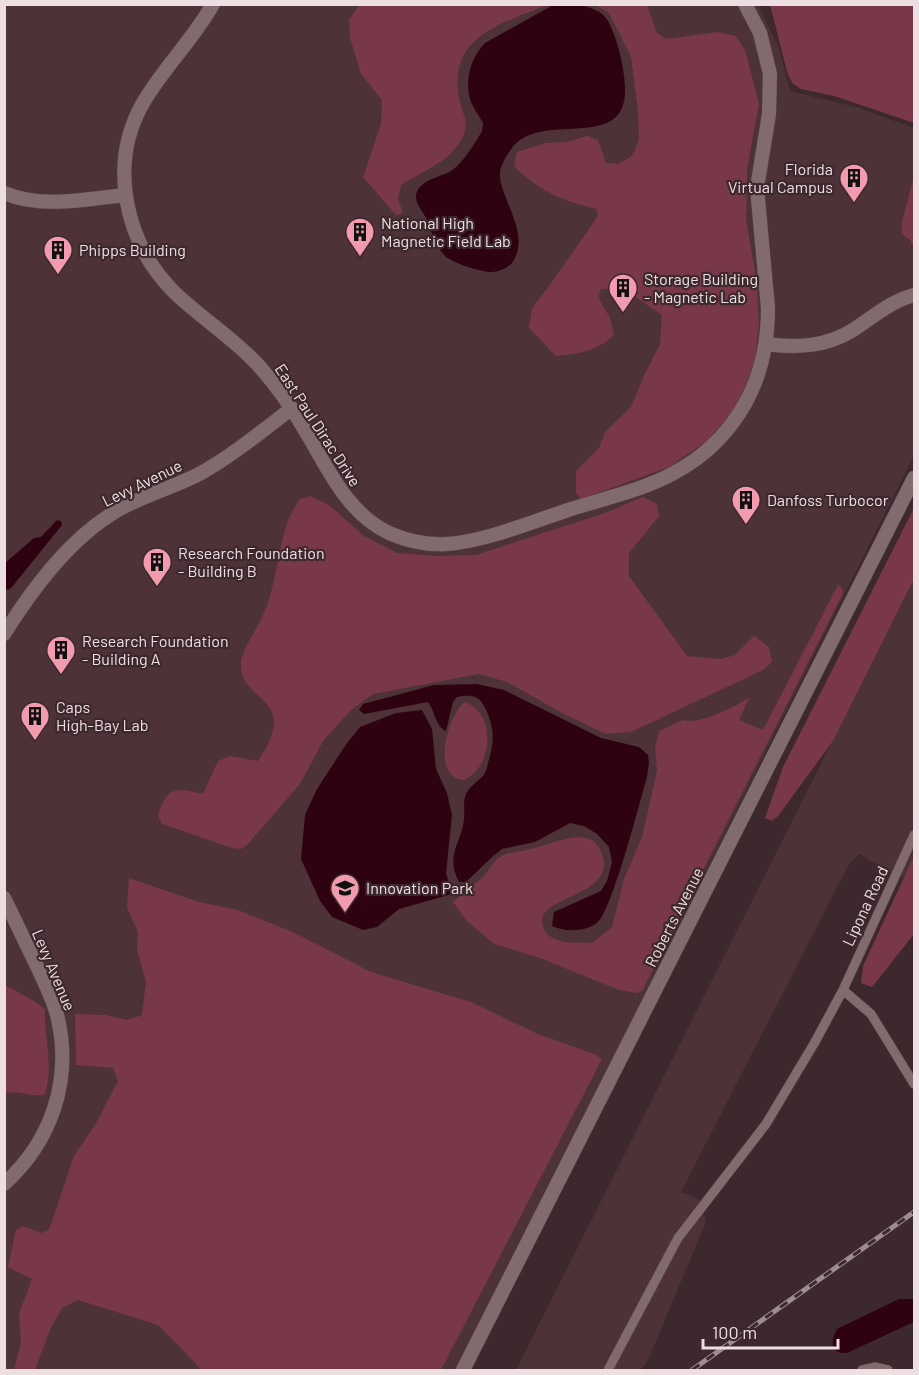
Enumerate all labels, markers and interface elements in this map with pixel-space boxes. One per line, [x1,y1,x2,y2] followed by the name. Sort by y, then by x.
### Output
[728,159,833,196] place label: Florida Virtual Campus
[838,162,870,204] building icon: Florida Virtual Campus
[381,213,511,250] place label: National High Magnetic Field Lab
[344,216,376,258] building icon: National High Magnetic Field Lab
[42,234,74,276] building icon: Phipps Building
[79,240,186,259] place label: Phipps Building
[644,269,758,306] place label: Storage Building - Magnetic Lab
[607,272,639,314] building icon: Storage Building - Magnetic Lab
[272,360,365,490] street label: East Paul Dirac Drive
[99,455,185,510] street label: Levy Avenue
[730,484,762,526] building icon: Danfoss Turbocor
[767,490,889,509] place label: Danfoss Turbocor
[178,543,325,580] place label: Research Foundation - Building B
[141,546,173,588] building icon: Research Foundation - Building B
[82,631,229,668] place label: Research Foundation - Building A
[45,634,77,676] building icon: Research Foundation - Building A
[56,697,149,734] place label: Caps High-Bay Lab
[19,700,51,742] building icon: Caps High-Bay Lab
[838,863,891,949] street label: Lipona Road
[640,864,707,970] street label: Roberts Avenue
[329,872,361,914] school or university icon: Innovation Park
[366,878,473,897] place label: Innovation Park
[29,926,80,1013] street label: Levy Avenue
[703,1312,838,1350] scale bar
[712,1321,757,1343] text: 100 m

